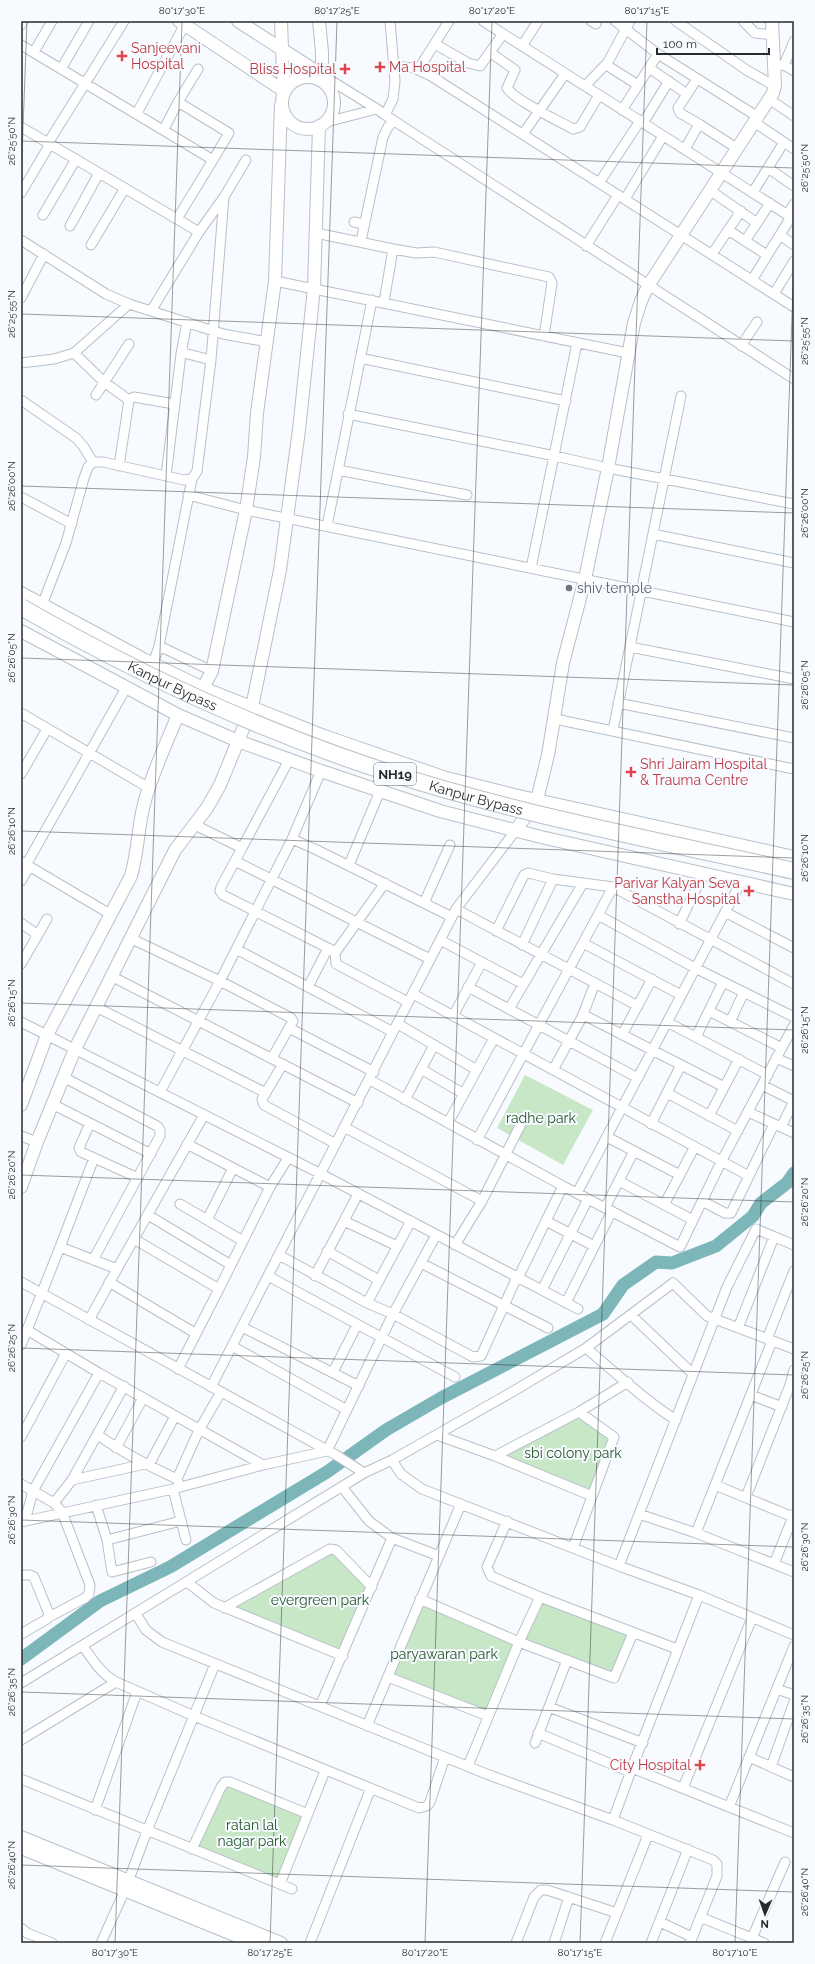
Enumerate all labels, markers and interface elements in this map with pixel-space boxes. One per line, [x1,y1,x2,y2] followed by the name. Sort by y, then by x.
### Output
[159,5,205,16] text: 80°17'30"E
[314,5,360,16] text: 80°17'25"E
[469,5,515,16] text: 80°17'20"E
[625,5,669,16] text: 80°17'15"E
[657,30,769,56] scale bar
[663,37,697,51] text: 100 m
[131,40,201,72] place label: Sanjeevani Hospital
[116,50,128,62] marker: Sanjeevani Hospital
[389,59,466,75] place label: Ma Hospital
[250,61,336,77] place label: Bliss Hospital
[374,61,386,73] marker: Ma Hospital
[339,63,351,75] marker: Bliss Hospital
[6,117,17,165] text: 26°25'50"N
[799,144,810,192] text: 26°25'50"N
[6,290,17,338] text: 26°25'55"N
[799,317,810,365] text: 26°25'55"N
[6,461,17,511] text: 26°26'00"N
[799,488,810,538] text: 26°26'00"N
[577,580,652,596] place label: shiv temple
[564,583,574,593] marker: shiv temple
[6,633,17,683] text: 26°26'05"N
[125,658,220,714] street label: Kanpur Bypass
[799,660,810,710] text: 26°26'05"N
[640,756,767,788] place label: Shri Jairam Hospital & Trauma Centre
[374,763,416,785] road number: NH19
[625,766,637,778] marker: Shri Jairam Hospital & Trauma Centre
[427,777,525,818] street label: Kanpur Bypass
[6,807,17,855] text: 26°26'10"N
[799,834,810,882] text: 26°26'10"N
[614,875,740,907] place label: Parivar Kalyan Seva Sanstha Hospital
[743,885,755,897] marker: Parivar Kalyan Seva Sanstha Hospital
[6,979,17,1027] text: 26°26'15"N
[799,1006,810,1054] text: 26°26'15"N
[506,1110,576,1126] park label: radhe park
[6,1150,17,1200] text: 26°26'20"N
[799,1177,810,1227] text: 26°26'20"N
[6,1324,17,1372] text: 26°26'25"N
[799,1351,810,1399] text: 26°26'25"N
[524,1445,622,1461] park label: sbi colony park
[6,1495,17,1545] text: 26°26'30"N
[799,1522,810,1572] text: 26°26'30"N
[271,1592,370,1608] park label: evergreen park
[390,1646,498,1662] park label: paryawaran park
[6,1668,17,1716] text: 26°26'35"N
[799,1695,810,1743] text: 26°26'35"N
[610,1757,691,1773] place label: City Hospital
[694,1759,706,1771] marker: City Hospital
[218,1817,287,1849] park label: ratan lal nagar park
[6,1841,17,1889] text: 26°26'40"N
[799,1868,810,1916] text: 26°26'40"N
[745,1894,785,1934] north arrow
[760,1917,769,1930] text: N
[92,1947,138,1958] text: 80°17'30"E
[247,1947,293,1958] text: 80°17'25"E
[402,1947,448,1958] text: 80°17'20"E
[558,1947,602,1958] text: 80°17'15"E
[712,1947,758,1958] text: 80°17'10"E

